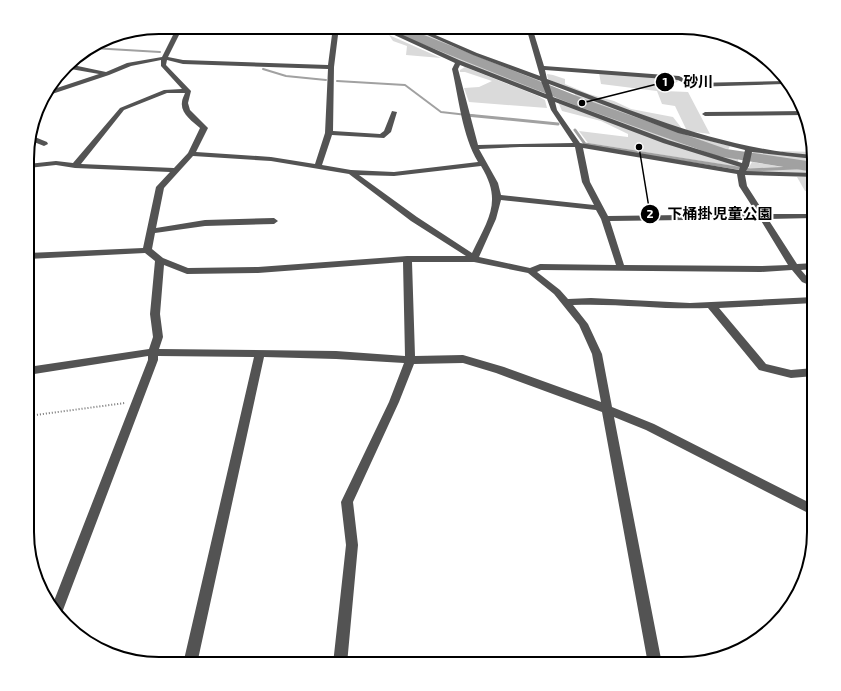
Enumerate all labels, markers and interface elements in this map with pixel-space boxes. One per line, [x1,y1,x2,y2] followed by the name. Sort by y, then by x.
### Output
[655,68,721,95] callout: 砂川
[683,72,713,90] text: 砂川
[662,74,668,88] text: 1
[640,200,781,227] callout: 下桶掛児童公園
[667,204,773,222] text: 下桶掛児童公園
[647,206,654,220] text: 2

